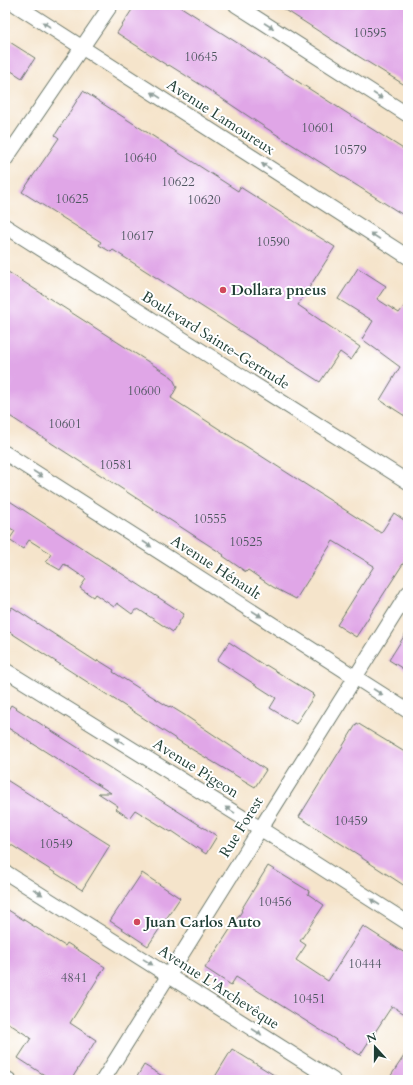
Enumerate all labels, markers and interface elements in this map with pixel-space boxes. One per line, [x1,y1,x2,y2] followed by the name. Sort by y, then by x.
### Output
[41,21,53,28] one-way arrow
[263,22,274,30] one-way arrow
[353,24,387,42] house number: 10595
[184,48,218,66] house number: 10645
[163,75,279,160] street label: Avenue Lamoureux
[150,92,162,99] one-way arrow
[373,92,383,100] one-way arrow
[301,119,335,137] house number: 10601
[333,141,367,159] house number: 10579
[123,149,157,167] house number: 10640
[260,162,272,169] one-way arrow
[161,173,195,191] house number: 10622
[55,190,89,208] house number: 10625
[187,191,221,209] house number: 10620
[120,227,154,245] house number: 10617
[370,232,380,240] one-way arrow
[256,233,290,251] house number: 10590
[231,280,326,300] place label: Dollara pneus
[218,285,228,295] marker: Dollara pneus
[138,286,294,394] street label: Boulevard Sainte-Gertrude
[127,382,161,400] house number: 10600
[48,415,82,433] house number: 10601
[99,456,133,474] house number: 10581
[33,470,43,478] one-way arrow
[193,510,227,528] house number: 10555
[167,530,265,604] street label: Avenue Hénault
[229,533,263,551] house number: 10525
[142,540,152,548] one-way arrow
[252,610,262,618] one-way arrow
[372,688,384,695] one-way arrow
[149,734,243,803] street label: Avenue Pigeon
[115,737,125,745] one-way arrow
[214,793,268,861] street label: Rue Forest
[225,806,235,814] one-way arrow
[334,812,368,830] house number: 10459
[39,835,73,853] house number: 10549
[32,889,44,896] one-way arrow
[258,893,292,911] house number: 10456
[370,898,380,906] one-way arrow
[143,912,261,932] place label: Juan Carlos Auto
[132,917,142,927] marker: Juan Carlos Auto
[155,940,284,1034] street label: Avenue L'Archevêque
[348,955,382,973] house number: 10444
[143,958,153,966] one-way arrow
[61,969,87,987] house number: 4841
[292,990,326,1008] house number: 10451
[355,1027,395,1067] north arrow
[252,1028,263,1036] one-way arrow
[364,1029,379,1047] text: N

